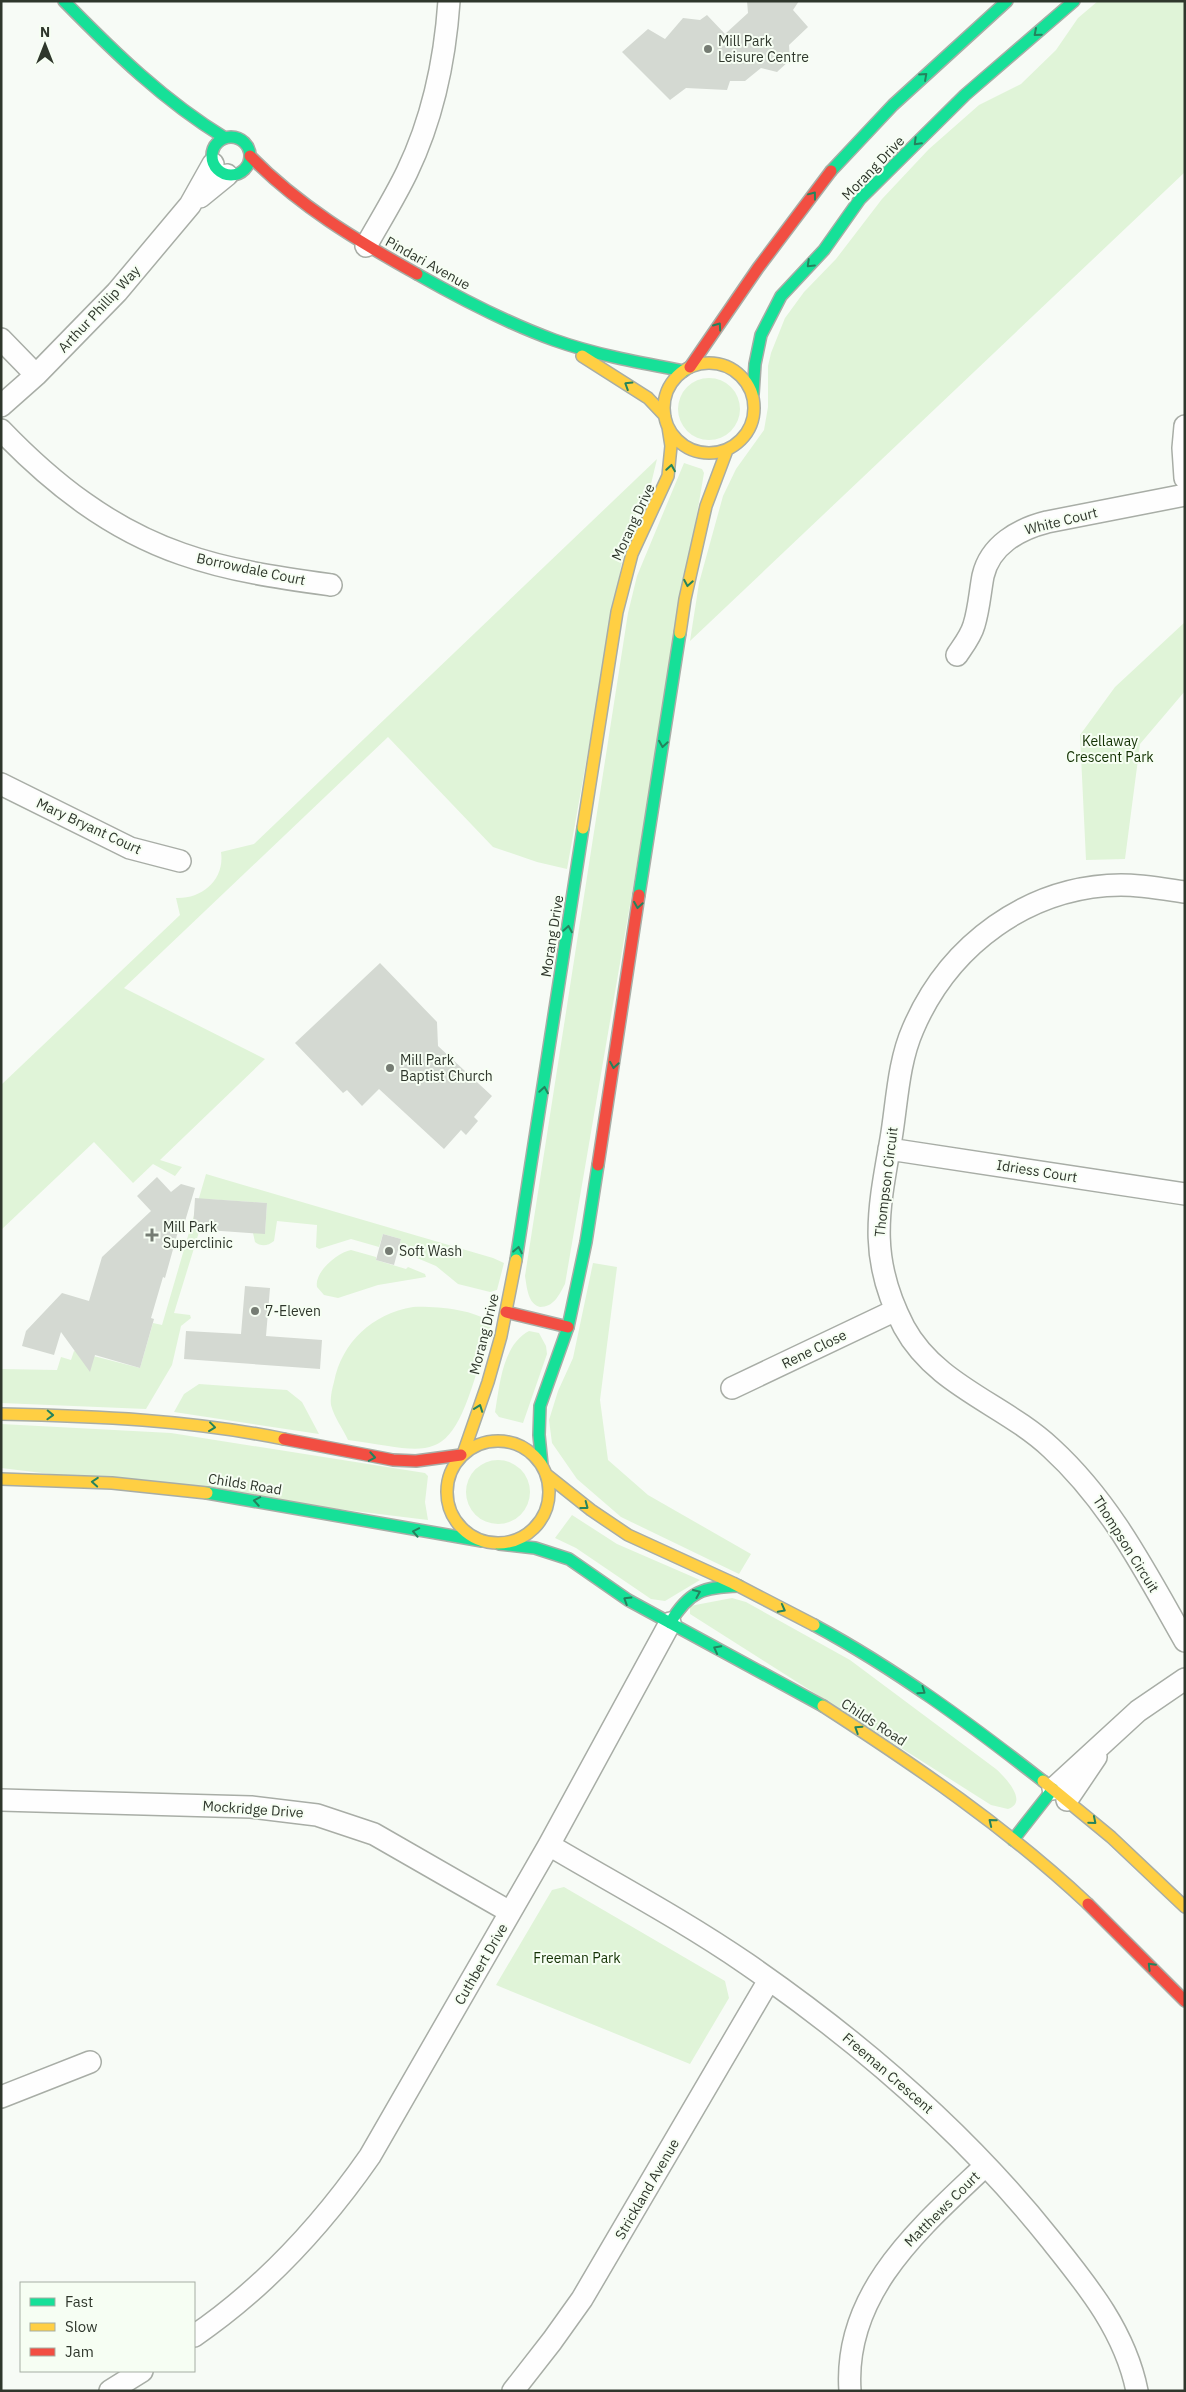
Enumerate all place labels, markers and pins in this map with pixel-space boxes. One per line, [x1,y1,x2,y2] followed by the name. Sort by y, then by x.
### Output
[718,32,809,66] place label: Mill Park Leisure Centre
[702,43,714,55] marker: Mill Park Leisure Centre
[400,1051,493,1085] place label: Mill Park Baptist Church
[384,1062,396,1074] marker: Mill Park Baptist Church
[163,1218,233,1252] place label: Mill Park Superclinic
[145,1228,159,1242] marker: Mill Park Superclinic
[399,1242,462,1260] place label: Soft Wash
[383,1245,395,1257] marker: Soft Wash
[265,1302,321,1320] place label: 7-Eleven
[249,1305,261,1317] marker: 7-Eleven

